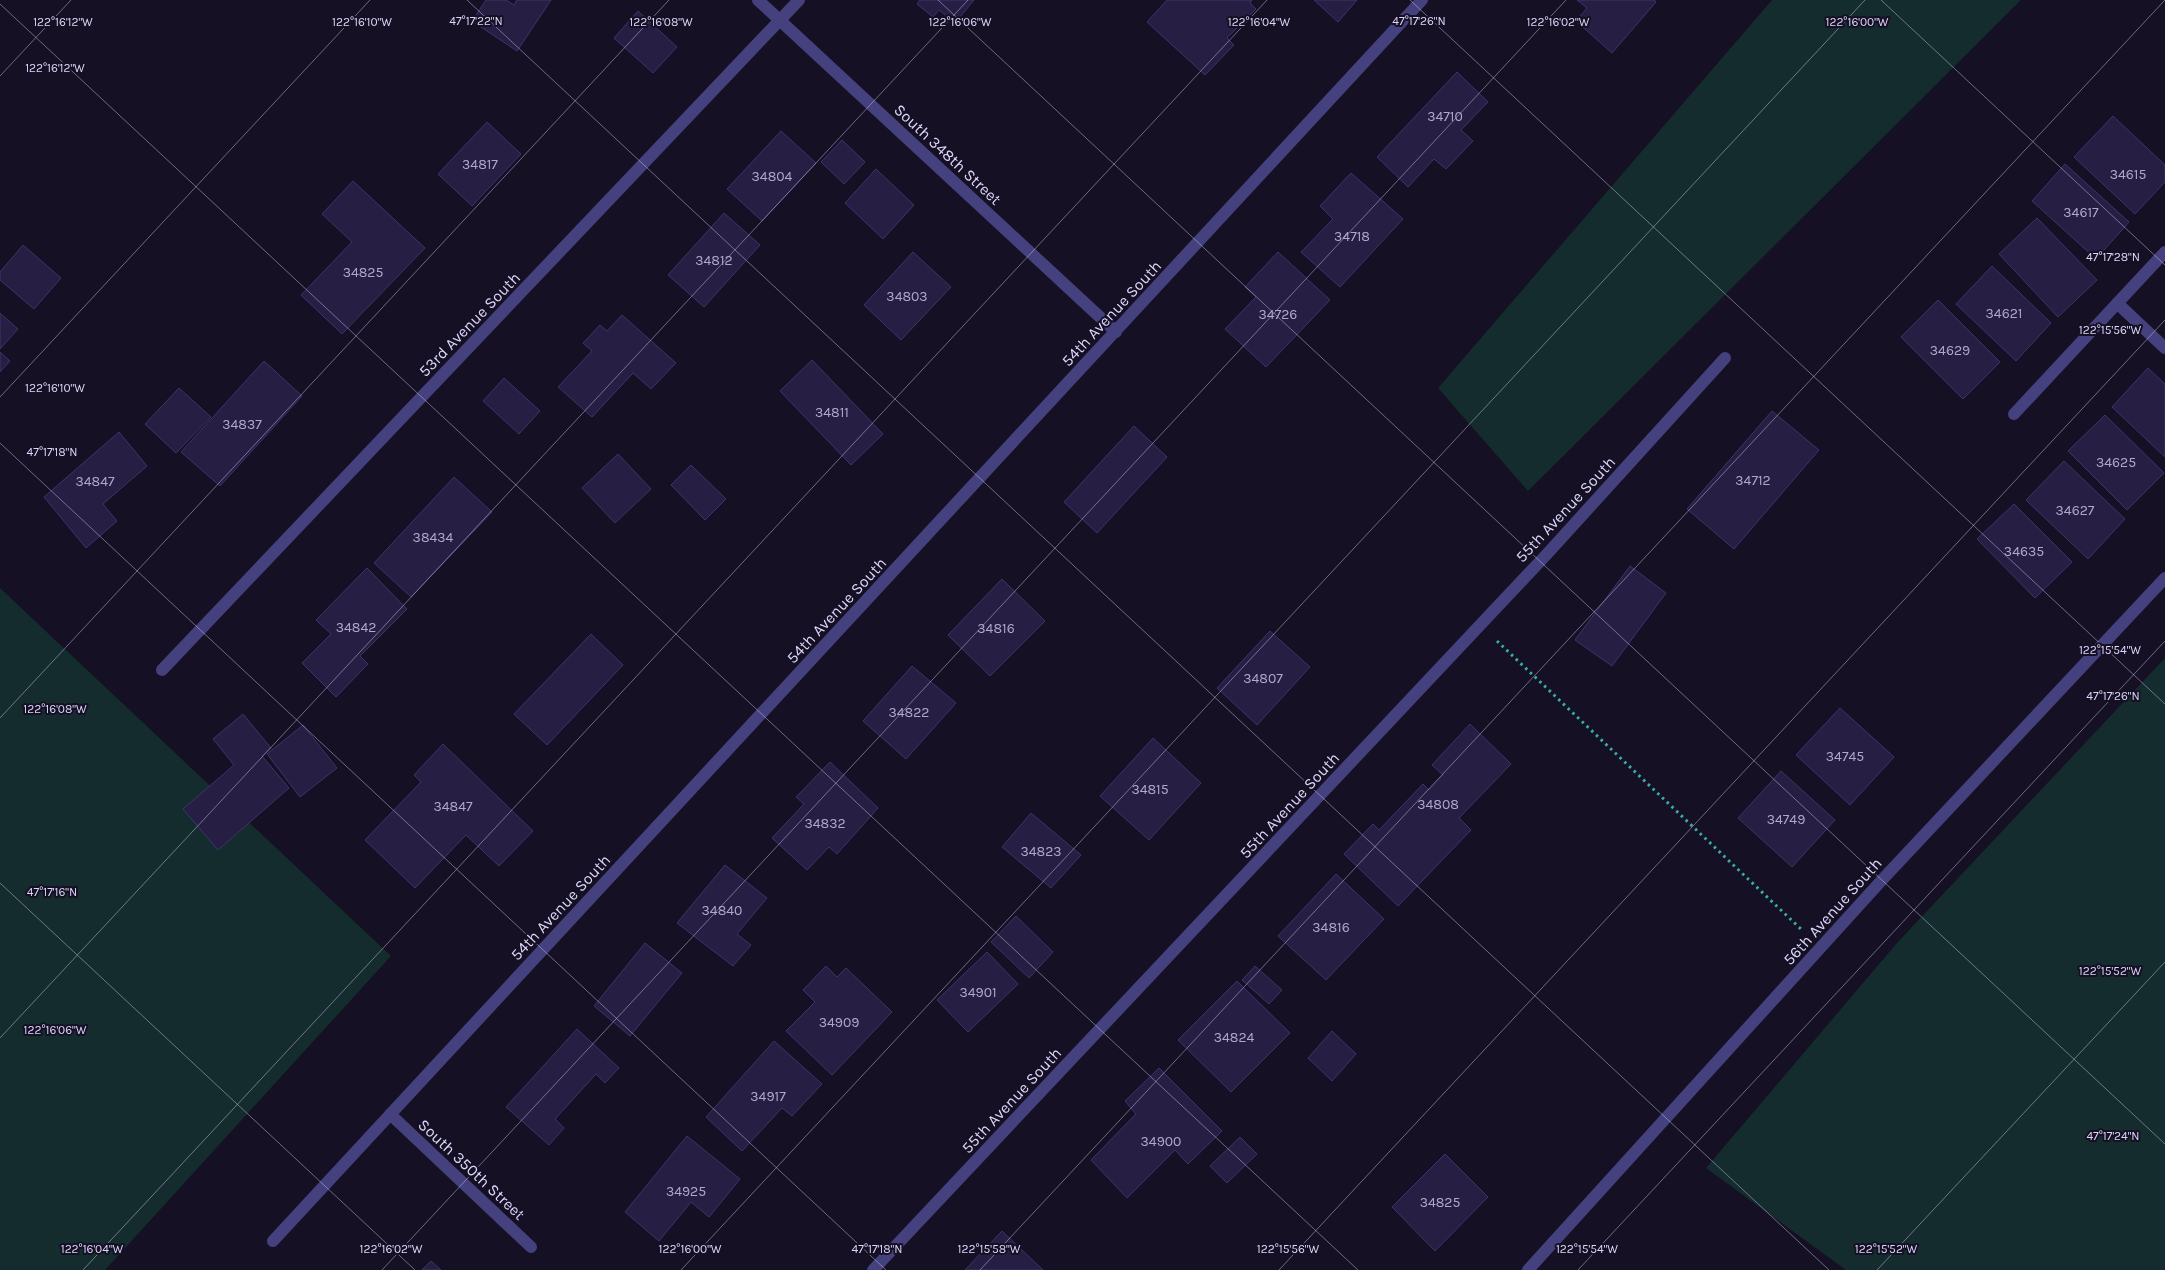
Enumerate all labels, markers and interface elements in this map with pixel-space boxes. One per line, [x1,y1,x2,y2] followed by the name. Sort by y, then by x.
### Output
[449,14,503,28] text: 47°17'22"N
[1392,14,1446,28] text: 47°17'26"N
[33,15,93,29] text: 122°16'12"W
[332,15,392,29] text: 122°16'10"W
[629,15,693,29] text: 122°16'08"W
[929,15,992,29] text: 122°16'06"W
[1228,15,1291,29] text: 122°16'04"W
[1527,15,1590,29] text: 122°16'02"W
[1825,15,1889,29] text: 122°16'00"W
[25,61,85,75] text: 122°16'12"W
[890,100,1005,209] street label: South 348th Street
[1427,108,1463,125] house number: 34710
[462,156,498,173] house number: 34817
[2110,166,2146,183] house number: 34615
[752,168,793,185] house number: 34804
[2063,204,2099,221] house number: 34617
[1334,228,1370,245] house number: 34718
[2086,250,2140,264] text: 47°17'28"N
[695,252,733,269] house number: 34812
[1057,257,1165,370] street label: 54th Avenue South
[343,264,383,281] house number: 34825
[415,268,524,381] street label: 53rd Avenue South
[886,288,928,305] house number: 34803
[1986,305,2022,322] house number: 34621
[1259,306,1297,323] house number: 34726
[2079,323,2141,337] text: 122°15'56"W
[1930,342,1970,359] house number: 34629
[25,381,85,395] text: 122°16'10"W
[815,404,849,421] house number: 34811
[222,416,262,433] house number: 34837
[27,445,77,459] text: 47°17'18"N
[1511,452,1619,566] street label: 55th Avenue South
[2096,454,2136,471] house number: 34625
[1735,472,1771,489] house number: 34712
[75,473,115,490] house number: 34847
[2056,502,2095,519] house number: 34627
[413,529,454,546] house number: 38434
[2004,543,2044,560] house number: 34635
[782,554,890,667] street label: 54th Avenue South
[336,619,376,636] house number: 34842
[977,620,1015,637] house number: 34816
[2079,643,2141,657] text: 122°15'54"W
[1243,670,1283,687] house number: 34807
[2086,689,2140,703] text: 47°17'26"N
[23,702,87,716] text: 122°16'08"W
[889,704,929,721] house number: 34822
[1235,748,1343,862] street label: 55th Avenue South
[1826,748,1864,765] house number: 34745
[1131,781,1169,798] house number: 34815
[1417,796,1459,813] house number: 34808
[433,798,473,815] house number: 34847
[1767,811,1805,828] house number: 34749
[804,815,846,832] house number: 34832
[1020,843,1062,860] house number: 34823
[506,851,614,964] street label: 54th Avenue South
[1779,854,1886,969] street label: 56th Avenue South
[27,885,77,899] text: 47°17'16"N
[702,902,742,919] house number: 34840
[1312,919,1350,936] house number: 34816
[2079,964,2141,978] text: 122°15'52"W
[959,984,997,1001] house number: 34901
[819,1014,859,1031] house number: 34909
[24,1023,87,1037] text: 122°16'06"W
[1214,1029,1254,1046] house number: 34824
[957,1043,1065,1157] street label: 55th Avenue South
[750,1088,786,1105] house number: 34917
[414,1115,529,1224] street label: South 350th Street
[2086,1129,2140,1143] text: 47°17'24"N
[1141,1133,1181,1150] house number: 34900
[666,1183,706,1200] house number: 34925
[1420,1194,1460,1211] house number: 34825
[61,1242,124,1256] text: 122°16'04"W
[360,1242,423,1256] text: 122°16'02"W
[658,1242,722,1256] text: 122°16'00"W
[852,1242,902,1256] text: 47°17'18"N
[958,1242,1021,1256] text: 122°15'58"W
[1257,1242,1319,1256] text: 122°15'56"W
[1556,1242,1618,1256] text: 122°15'54"W
[1855,1242,1917,1256] text: 122°15'52"W

